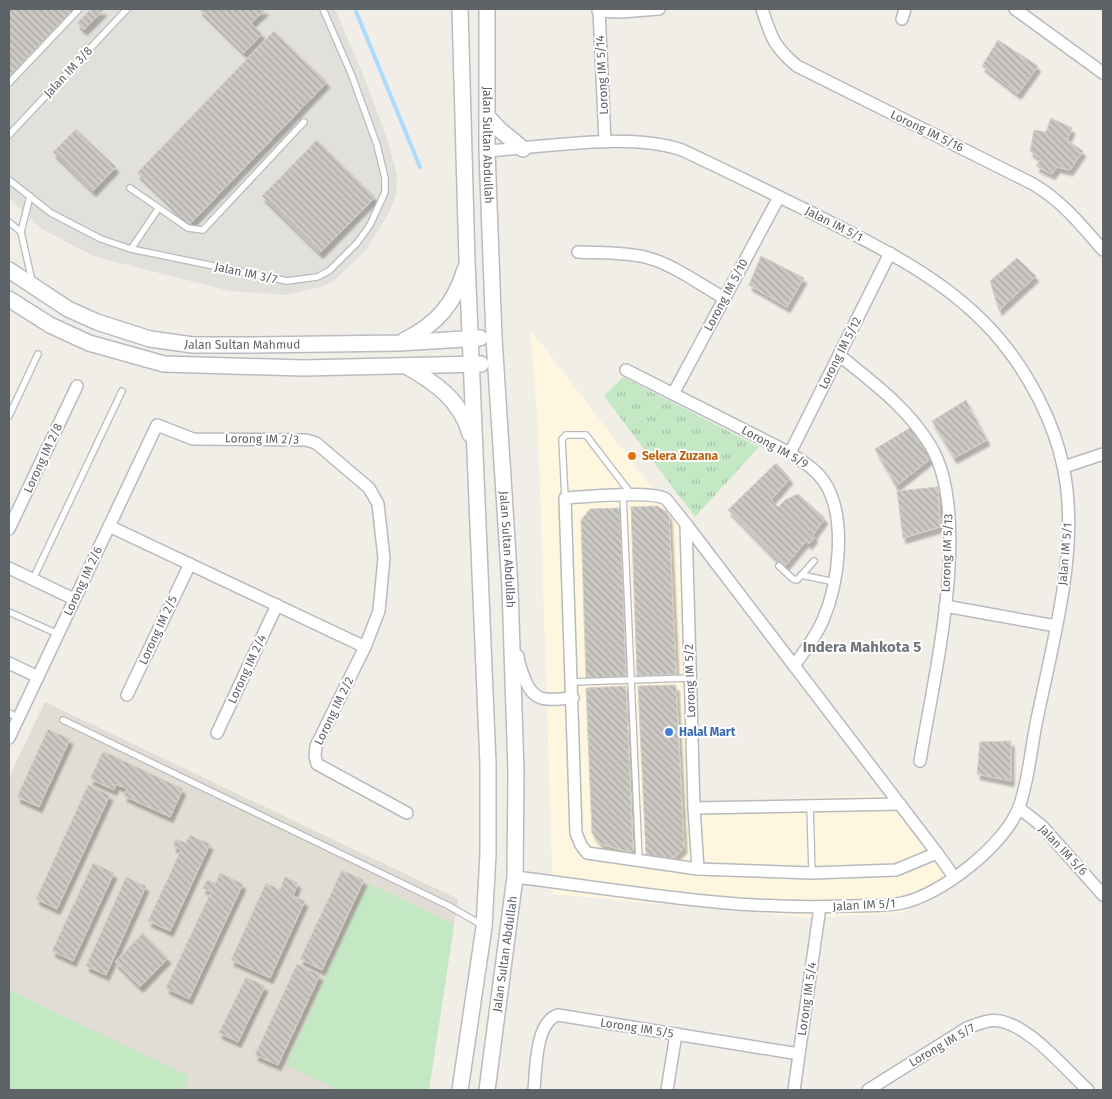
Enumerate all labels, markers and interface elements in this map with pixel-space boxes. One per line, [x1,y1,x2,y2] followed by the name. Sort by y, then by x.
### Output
[593,34,611,115] street label: Lorong IM 5/14
[41,43,95,100] street label: Jalan IM 3/8
[480,86,496,204] street label: Jalan Sultan Abdullah
[888,107,966,155] street label: Lorong IM 5/16
[803,204,865,244] street label: Jalan IM 5/1
[701,256,751,333] street label: Lorong IM 5/10
[213,260,279,286] street label: Jalan IM 3/7
[816,315,864,391] street label: Lorong IM 5/12
[184,337,300,352] street label: Jalan Sultan Mahmud
[21,421,65,495] street label: Lorong IM 2/8
[739,423,811,471] street label: Lorong IM 5/9
[225,431,299,447] street label: Lorong IM 2/3
[642,449,718,463] place label: Selera Zuzana
[626,450,638,462] marker: Selera Zuzana
[497,491,518,608] street label: Jalan Sultan Abdullah
[939,513,955,593] street label: Lorong IM 5/13
[1055,522,1075,586] street label: Jalan IM 5/1
[61,544,105,618] street label: Lorong IM 2/6
[136,593,180,667] street label: Lorong IM 2/5
[225,632,269,706] street label: Lorong IM 2/4
[803,638,921,656] district label: Indera Mahkota 5
[682,644,698,718] street label: Lorong IM 5/2
[311,675,357,747] street label: Lorong IM 2/2
[679,725,736,739] place label: Halal Mart
[663,726,675,738] marker: Halal Mart
[1036,822,1090,878] street label: Jalan IM 5/6
[490,895,520,1013] street label: Jalan Sultan Abdullah
[832,896,896,914] street label: Jalan IM 5/1
[795,961,819,1037] street label: Lorong IM 5/4
[599,1015,675,1041] street label: Lorong IM 5/5
[907,1020,977,1070] street label: Lorong IM 5/7

